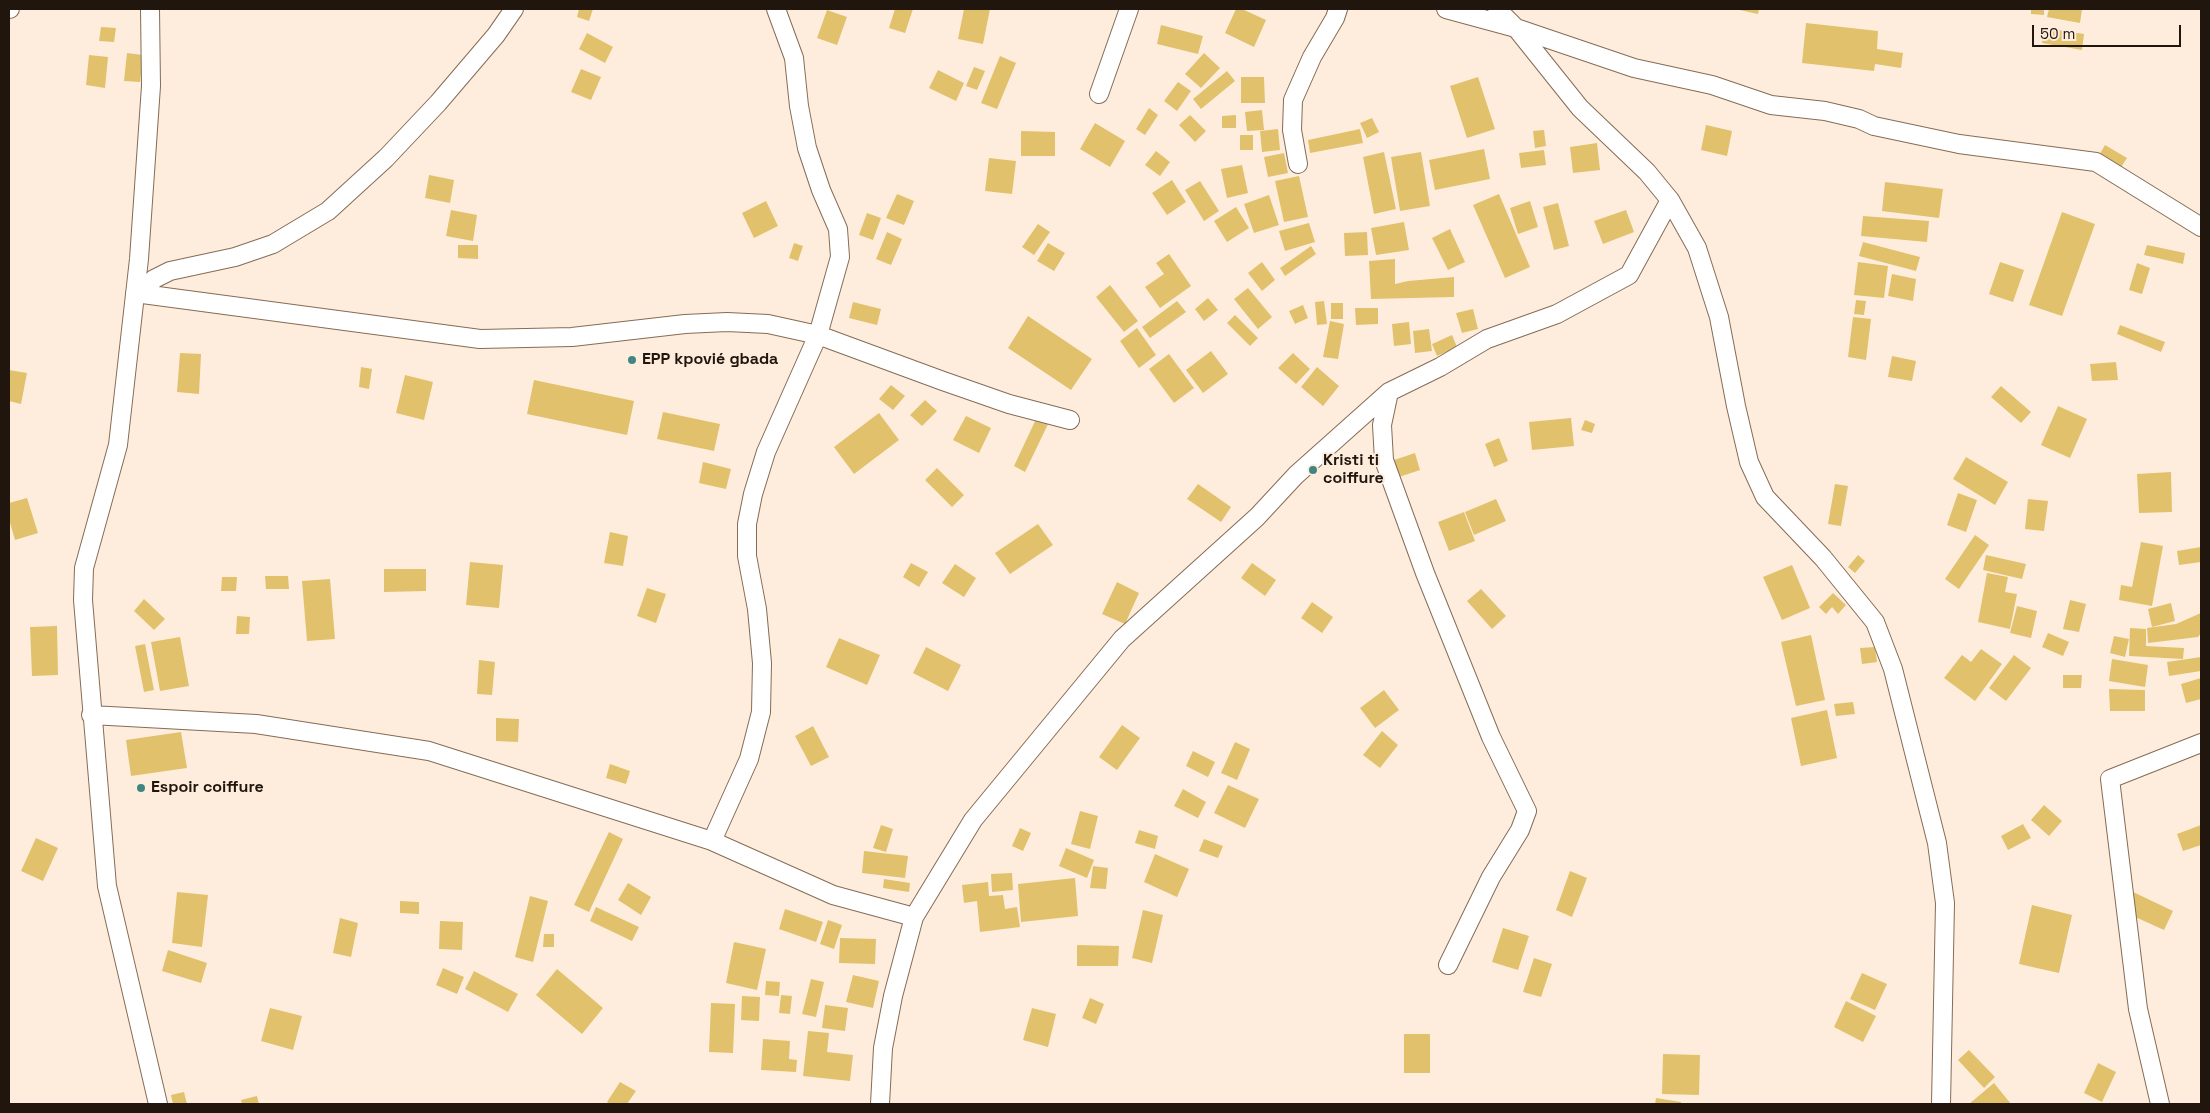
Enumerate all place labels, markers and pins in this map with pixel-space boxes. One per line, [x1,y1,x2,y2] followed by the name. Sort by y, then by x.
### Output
[642,350,778,370] place label: EPP kpovié gbada
[626,354,638,366] marker: EPP kpovié gbada
[1323,451,1384,489] place label: Kristi ti coiffure
[1307,464,1319,476] marker: Kristi ti coiffure
[151,778,264,798] place label: Espoir coiffure
[135,782,147,794] marker: Espoir coiffure

